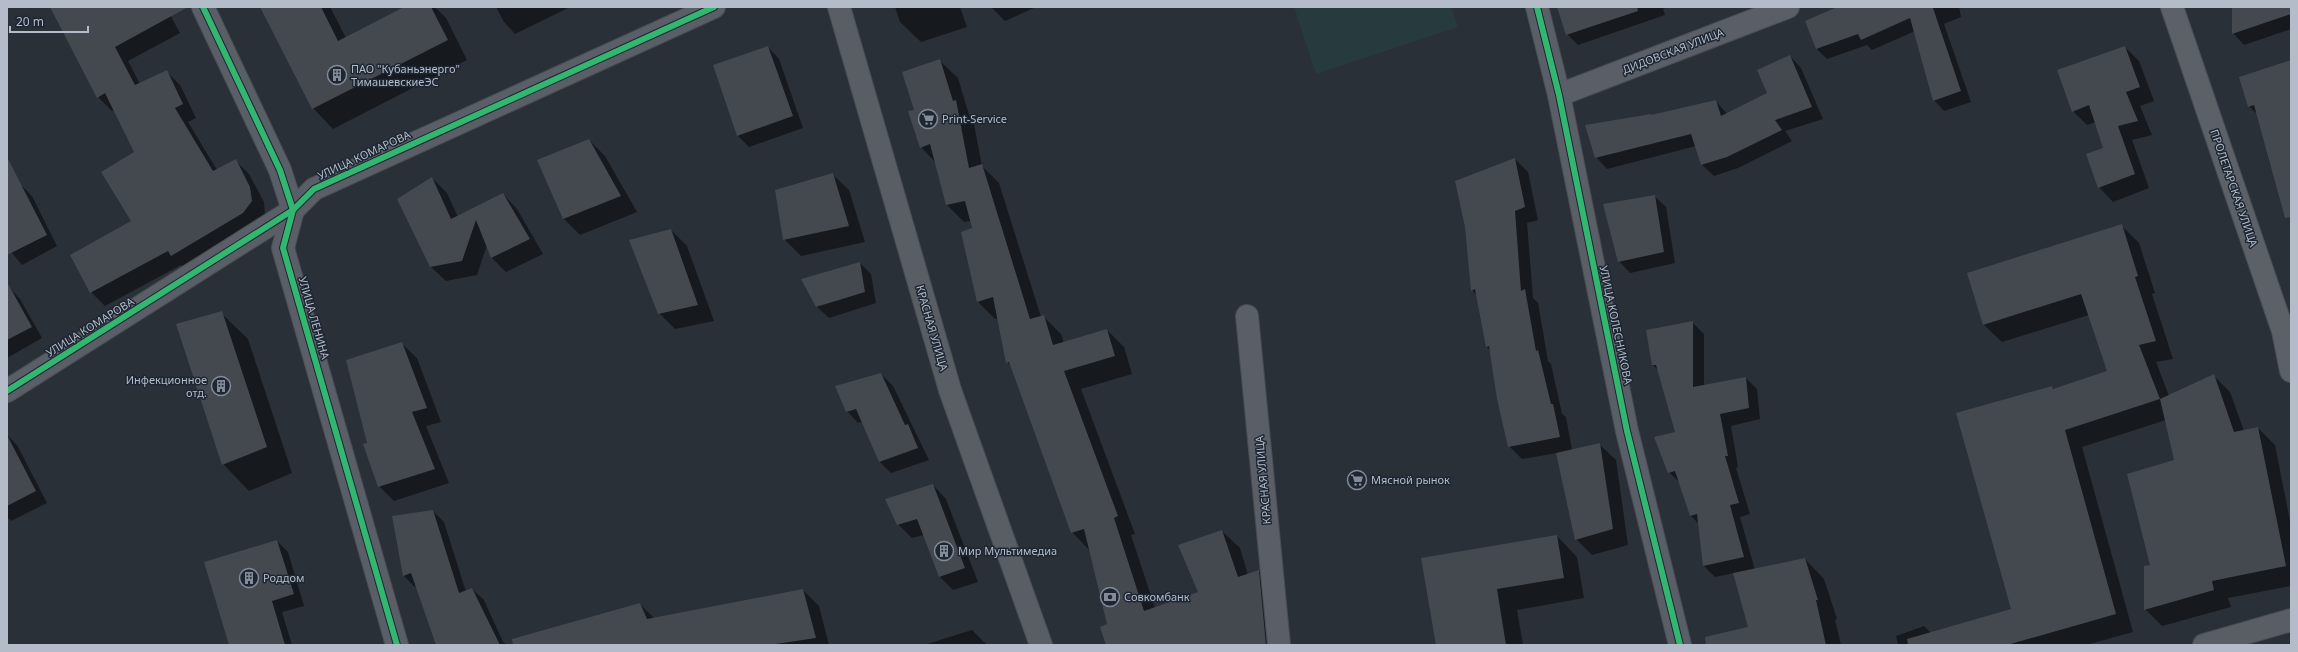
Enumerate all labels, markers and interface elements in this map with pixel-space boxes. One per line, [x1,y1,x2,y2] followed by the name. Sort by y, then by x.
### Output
[10,8,88,34] scale bar
[16,13,44,30] text: 20 m
[1620,24,1727,77] street label: ДИДОВСКАЯ УЛИЦА
[351,61,460,89] place label: ПАО "Кубаньэнерго" ТимашевскиеЭС
[326,64,348,86] building icon: ПАО "Кубаньэнерго" ТимашевскиеЭС
[917,108,939,130] supermarket icon: Print-Service
[942,111,1007,126] place label: Print-Service
[315,126,414,183] street label: УЛИЦА КОМАРОВА
[2207,127,2262,250] street label: ПРОЛЕТАРСКАЯ УЛИЦА
[1597,264,1637,387] street label: УЛИЦА КОЛЕСНИКОВА
[296,275,334,362] street label: УЛИЦА ЛЕНИНА
[913,283,952,374] street label: КРАСНАЯ УЛИЦА
[43,293,137,360] street label: УЛИЦА КОМАРОВА
[126,372,207,400] place label: Инфекционное отд.
[210,375,232,397] building icon: Инфекционное отд.
[1251,434,1274,525] street label: КРАСНАЯ УЛИЦА
[1346,469,1368,491] supermarket icon: Мясной рынок
[1371,472,1450,487] place label: Мясной рынок
[933,540,955,562] building icon: Мир Мультимедиа
[958,543,1057,558] place label: Мир Мультимедиа
[238,567,260,589] building icon: Роддом
[263,570,305,585] place label: Роддом
[1099,586,1121,608] bank icon: Совкомбанк
[1124,589,1190,604] place label: Совкомбанк

